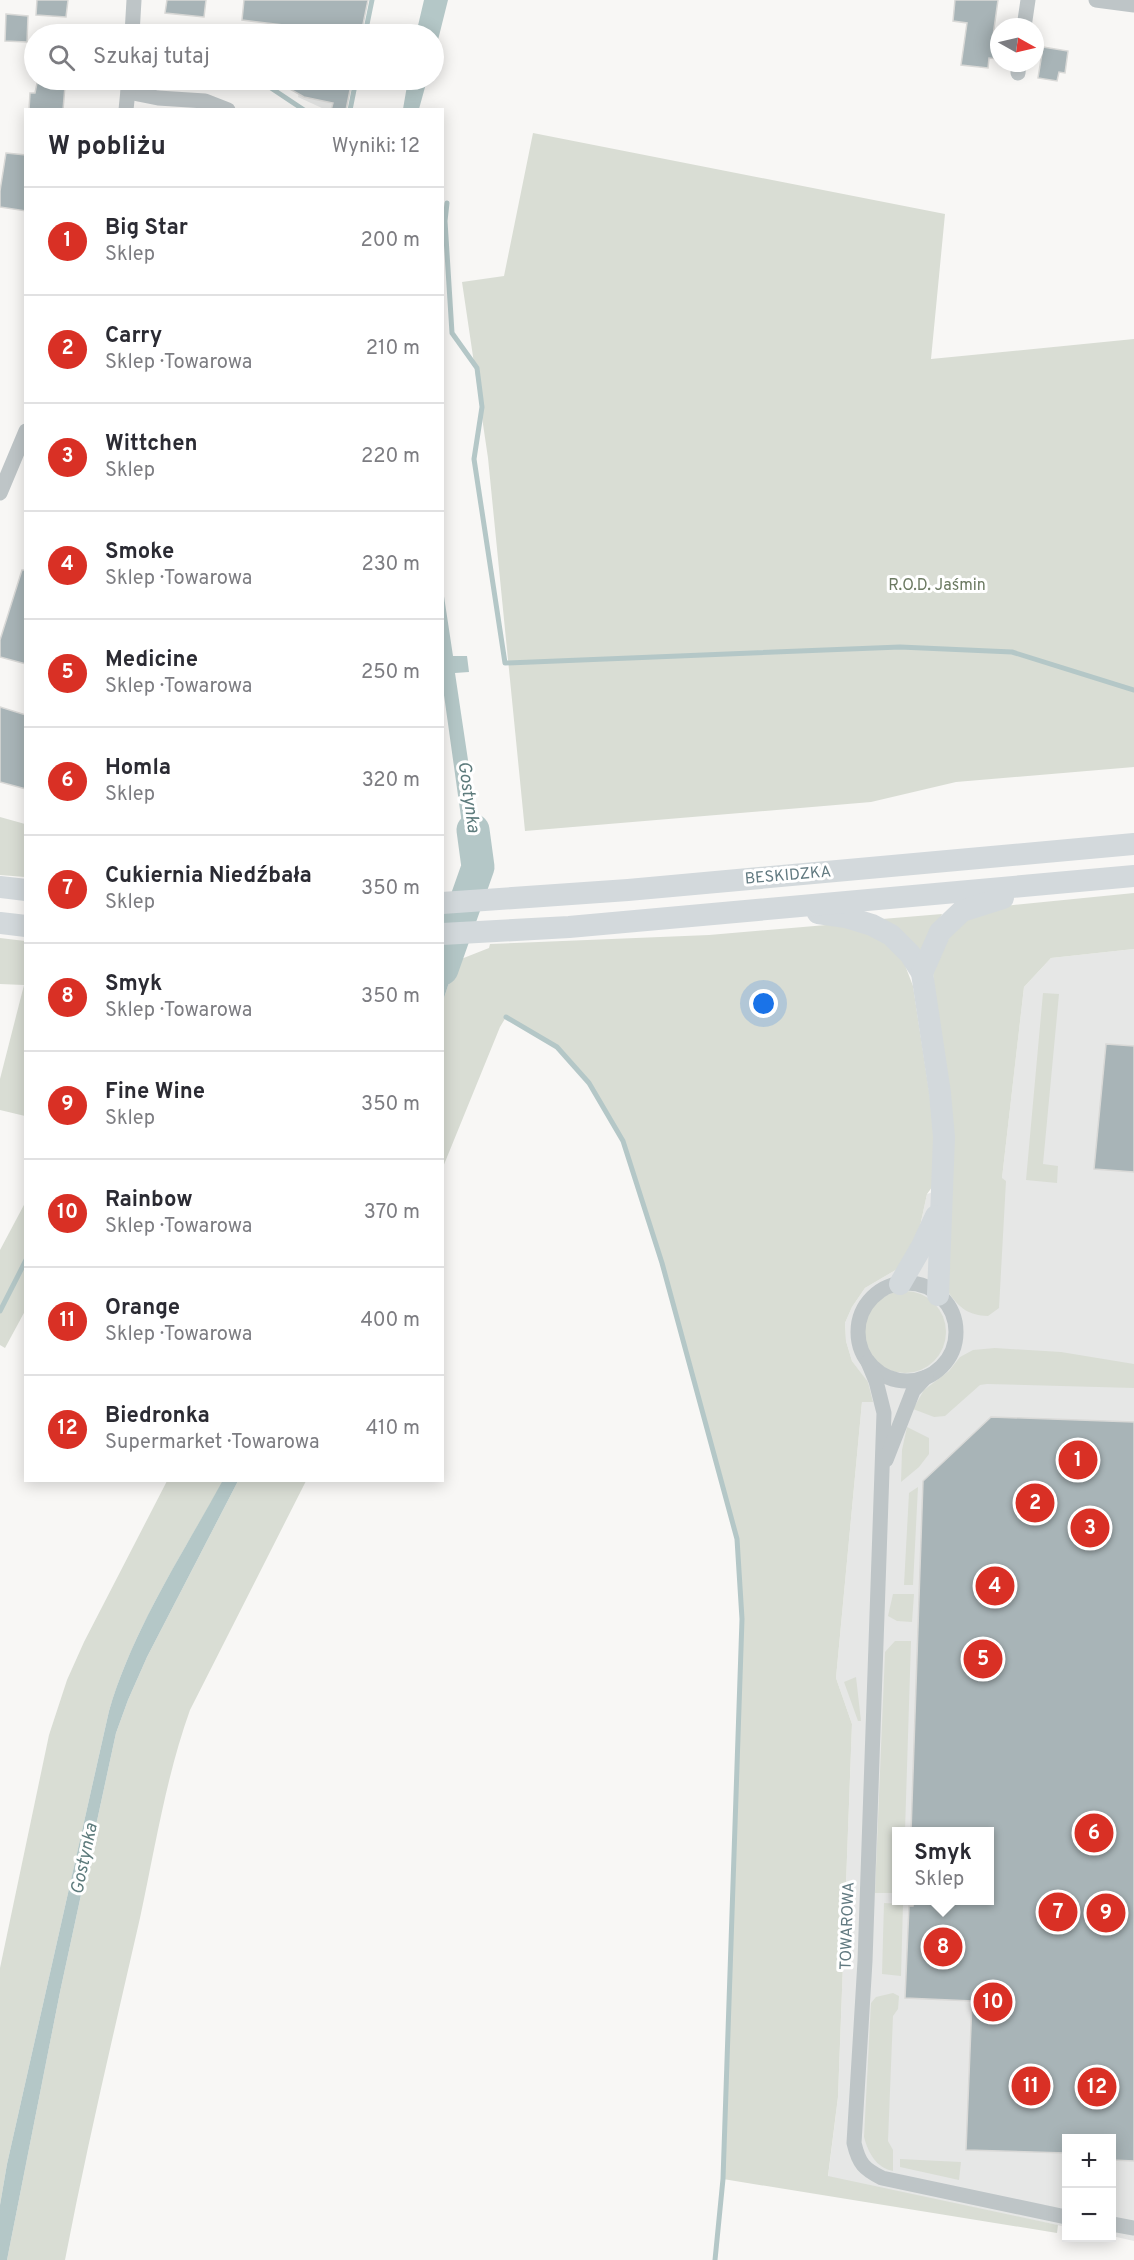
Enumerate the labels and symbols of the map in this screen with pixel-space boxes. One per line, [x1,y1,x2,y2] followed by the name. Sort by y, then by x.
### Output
[990,18,1044,72] north arrow
[888,576,986,596] park label: R.O.D. Jaśmin
[452,760,484,835] water label: Gostynka
[744,862,832,890] street label: BESKIDZKA
[749,989,778,1018] your location
[1058,1438,1098,1482] pin: 1
[1016,1480,1054,1526] pin: 2
[1070,1506,1110,1550] pin: 3
[976,1564,1014,1608] pin: 4
[964,1636,1002,1682] pin: 5
[1074,1810,1114,1856] pin: 6
[66,1821,104,1897] water label: Gostynka
[836,1881,860,1971] street label: TOWAROWA
[1038,1890,1078,1934] pin: 7
[1086,1890,1126,1936] pin: 9
[924,1924,962,1970] pin: 8
[974,1980,1012,2024] pin: 10
[1012,2064,1050,2108] pin: 11
[1078,2064,1116,2110] pin: 12

